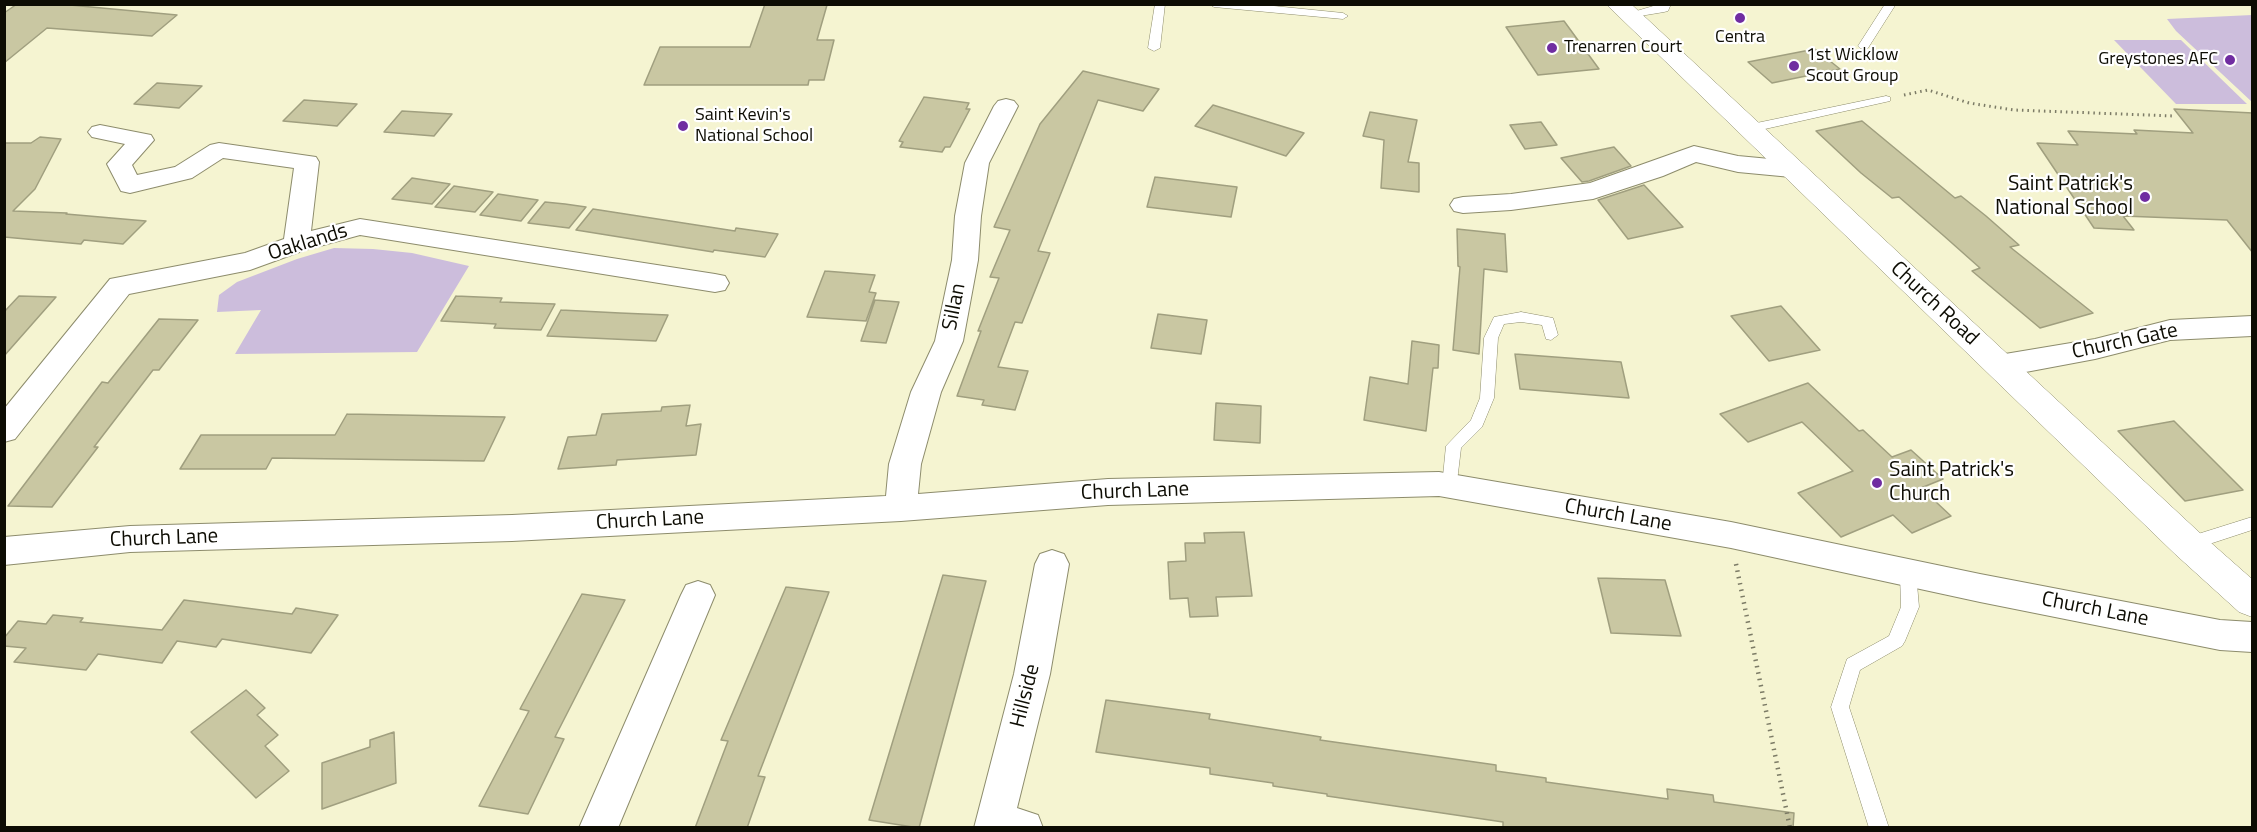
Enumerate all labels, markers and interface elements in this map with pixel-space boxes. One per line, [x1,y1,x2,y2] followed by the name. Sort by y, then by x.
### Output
[1733,11,1747,25] marker: Centra
[1715,27,1765,49] place label: Centra
[1564,37,1682,59] place label: Trenarren Court
[1545,41,1559,55] marker: Trenarren Court
[1806,45,1899,88] place label: 1st Wicklow Scout Group
[2098,49,2218,71] place label: Greystones AFC
[2223,53,2237,67] marker: Greystones AFC
[1787,59,1801,73] marker: 1st Wicklow Scout Group
[695,105,813,148] place label: Saint Kevin's National School
[676,119,690,133] marker: Saint Kevin's National School
[1995,172,2133,222] place label: Saint Patrick's National School
[2138,190,2152,204] marker: Saint Patrick's National School
[265,219,351,267] street label: Oaklands
[1885,257,1983,351] street label: Church Road
[938,281,972,333] street label: Sillan
[2070,319,2180,365] street label: Church Gate
[1889,458,2014,508] place label: Saint Patrick's Church
[1870,476,1884,490] marker: Saint Patrick's Church
[1080,478,1190,506] street label: Church Lane
[1562,494,1674,538] street label: Church Lane
[595,506,705,536] street label: Church Lane
[109,525,219,553] street label: Church Lane
[2039,587,2151,633] street label: Church Lane
[1006,662,1046,730] street label: Hillside

